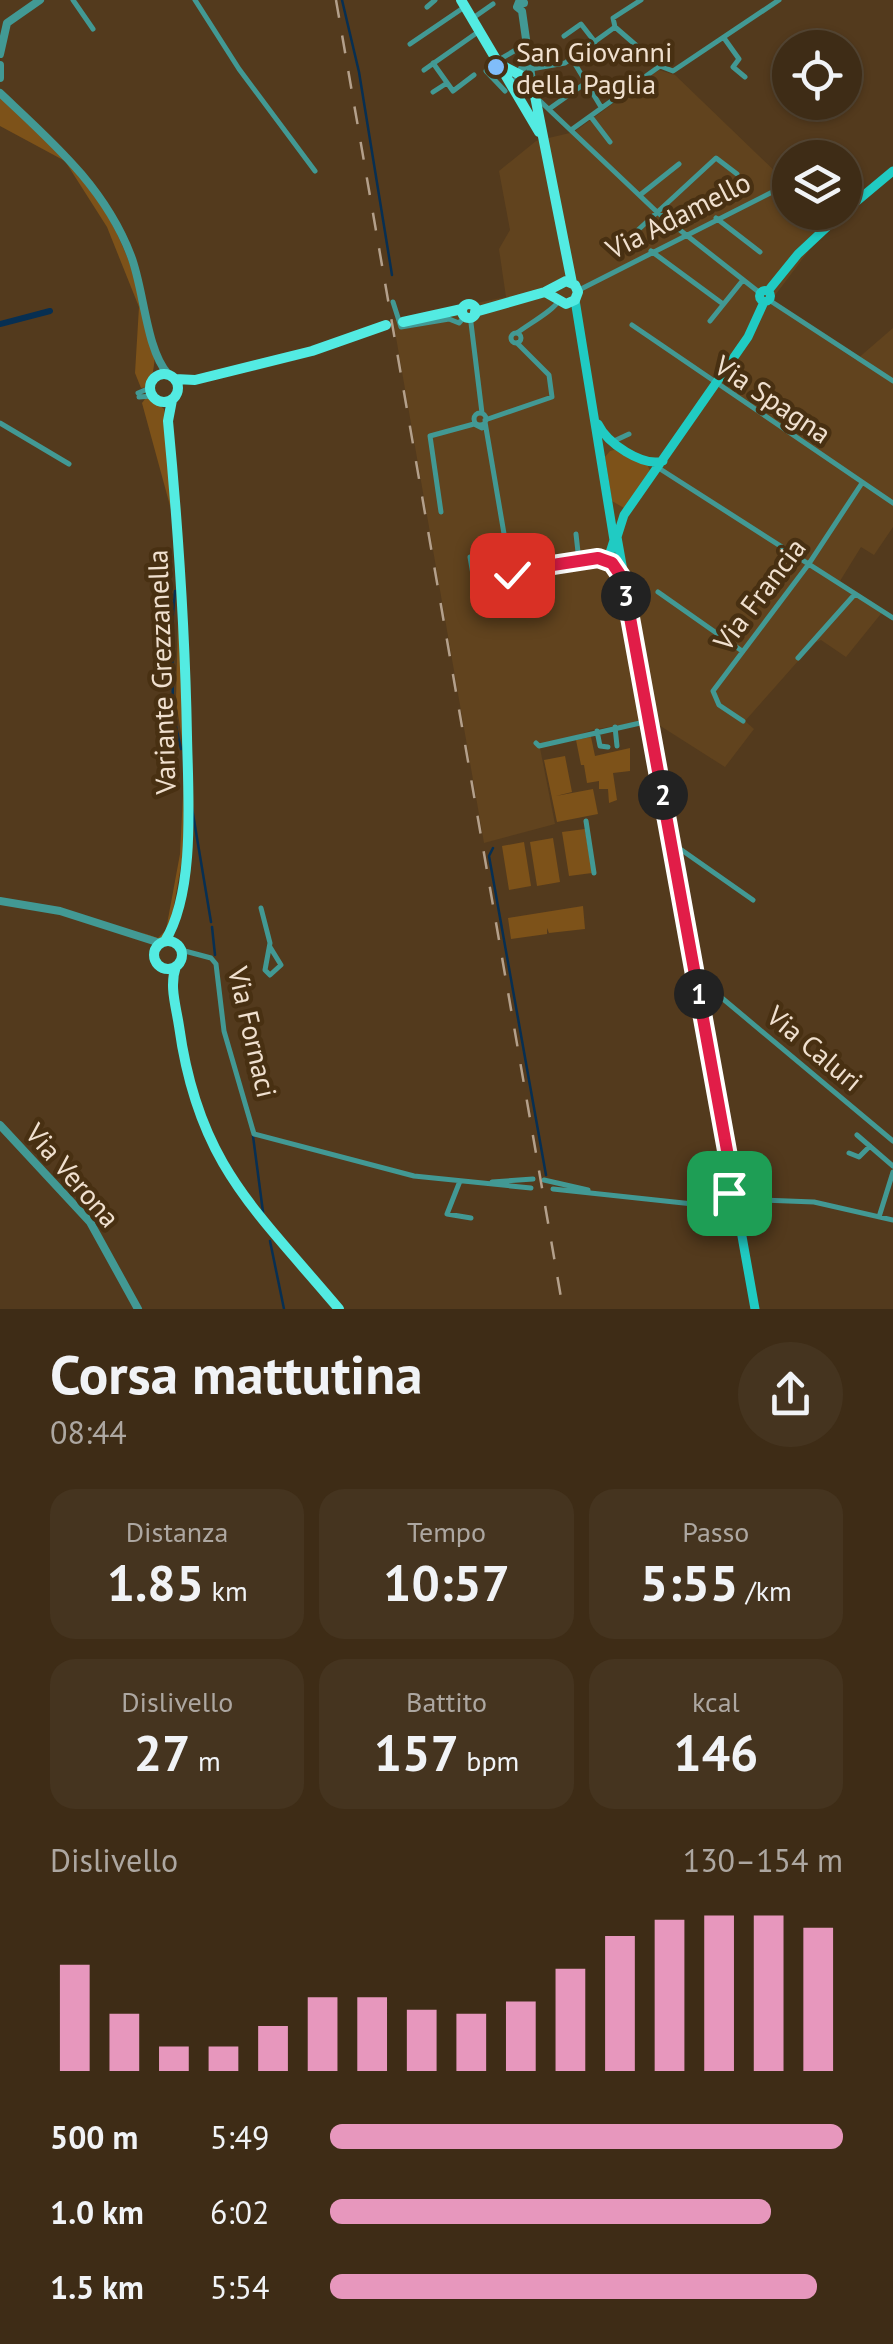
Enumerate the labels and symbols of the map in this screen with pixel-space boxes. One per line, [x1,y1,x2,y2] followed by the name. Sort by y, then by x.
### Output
[516,33,672,102] place label: San Giovanni della Paglia
[485,56,507,78] marker: San Giovanni della Paglia
[599,163,757,268] street label: Via Adamello
[707,346,838,452] street label: Via Spagna
[704,530,813,659] street label: Via Francia
[470,533,555,618] pin
[138,549,184,796] street label: Variante Grezzanella
[601,571,651,621] pin: 3
[638,770,688,820] pin: 2
[220,962,286,1101] street label: Via Fornaci
[674,969,724,1019] pin: 1
[758,996,871,1099] street label: Via Caluri
[17,1114,128,1235] street label: Via Verona
[687,1151,772,1236] pin

